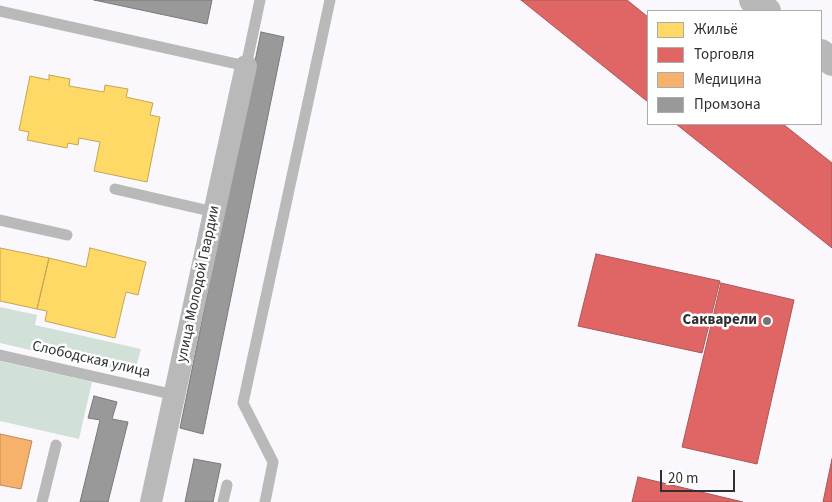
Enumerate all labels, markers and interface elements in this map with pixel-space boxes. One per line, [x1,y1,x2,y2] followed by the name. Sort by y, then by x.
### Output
[647,10,822,125] legend
[694,19,738,40] text: Жильё
[694,44,754,65] text: Торговля
[694,69,762,90] text: Медицина
[694,94,761,115] text: Промзона
[174,204,224,364] street label: улица Молодой Гвардии
[683,312,757,330] place label: Сакварели
[761,315,773,327] marker: Сакварели
[30,338,152,382] street label: Слободская улица
[662,460,737,492] scale bar
[668,468,698,489] text: 20 m

